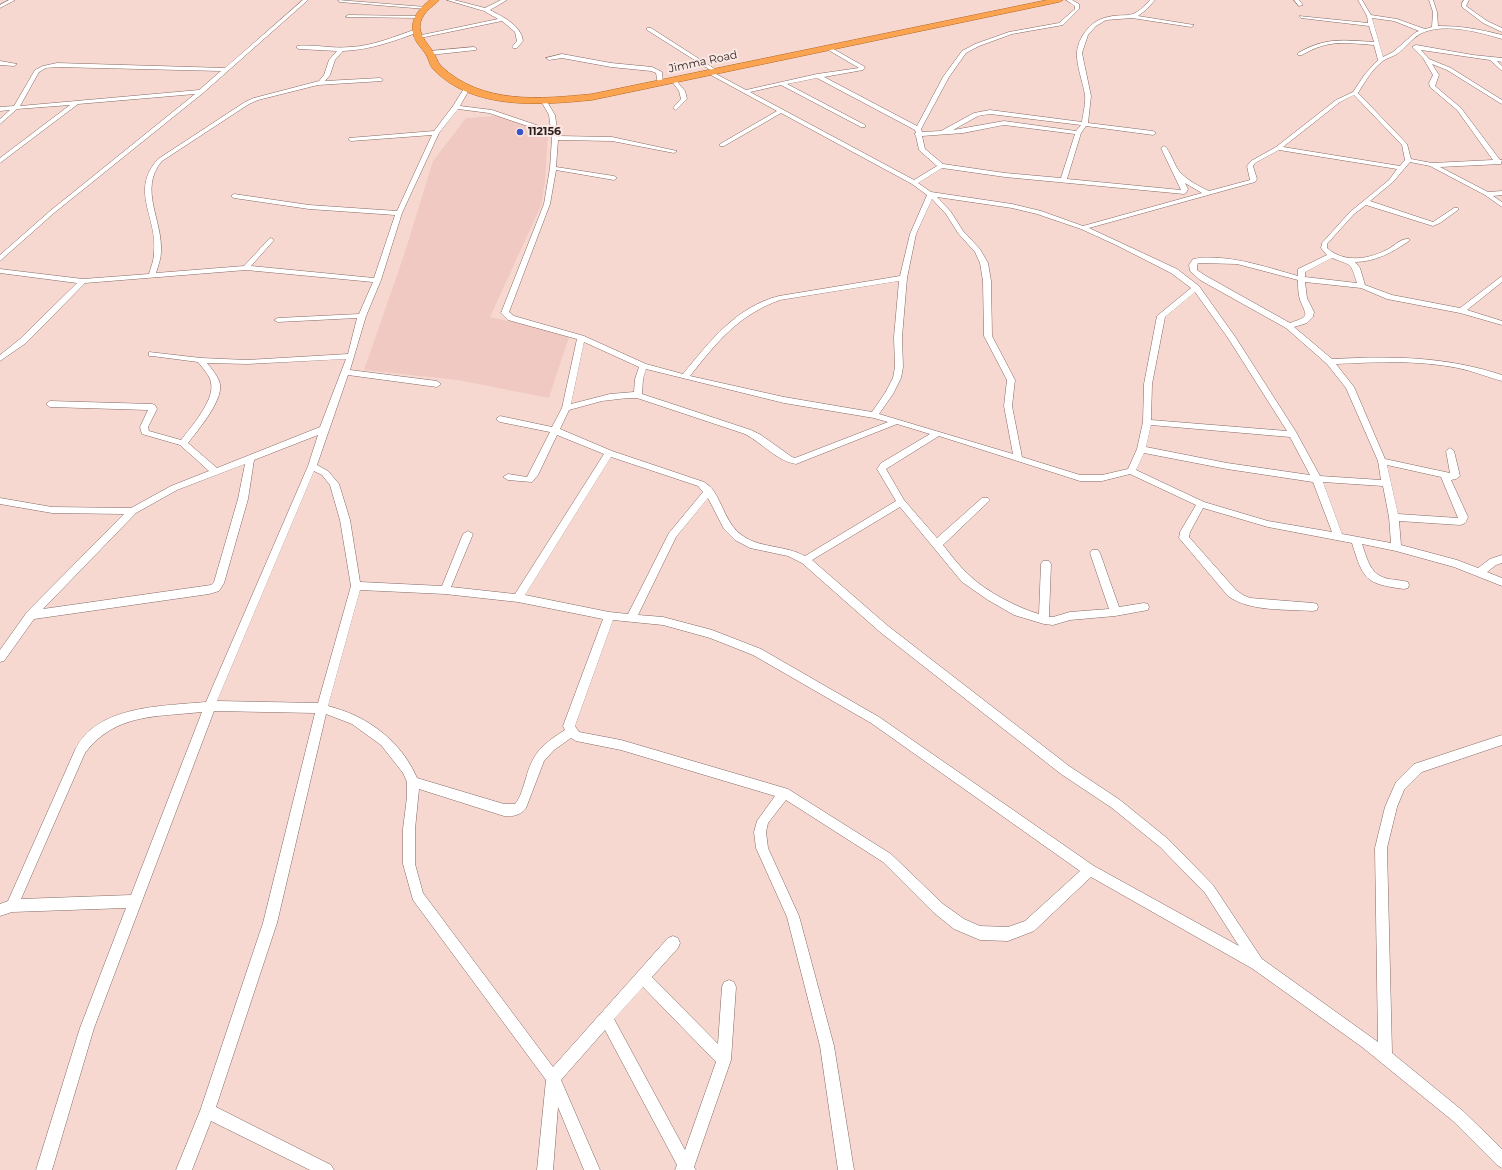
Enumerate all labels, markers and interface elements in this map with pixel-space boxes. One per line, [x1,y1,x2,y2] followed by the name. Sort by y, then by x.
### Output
[667,48,739,76] street label: Jimma Road
[528,125,561,139] place label: 112156
[515,127,525,137] marker: 112156

